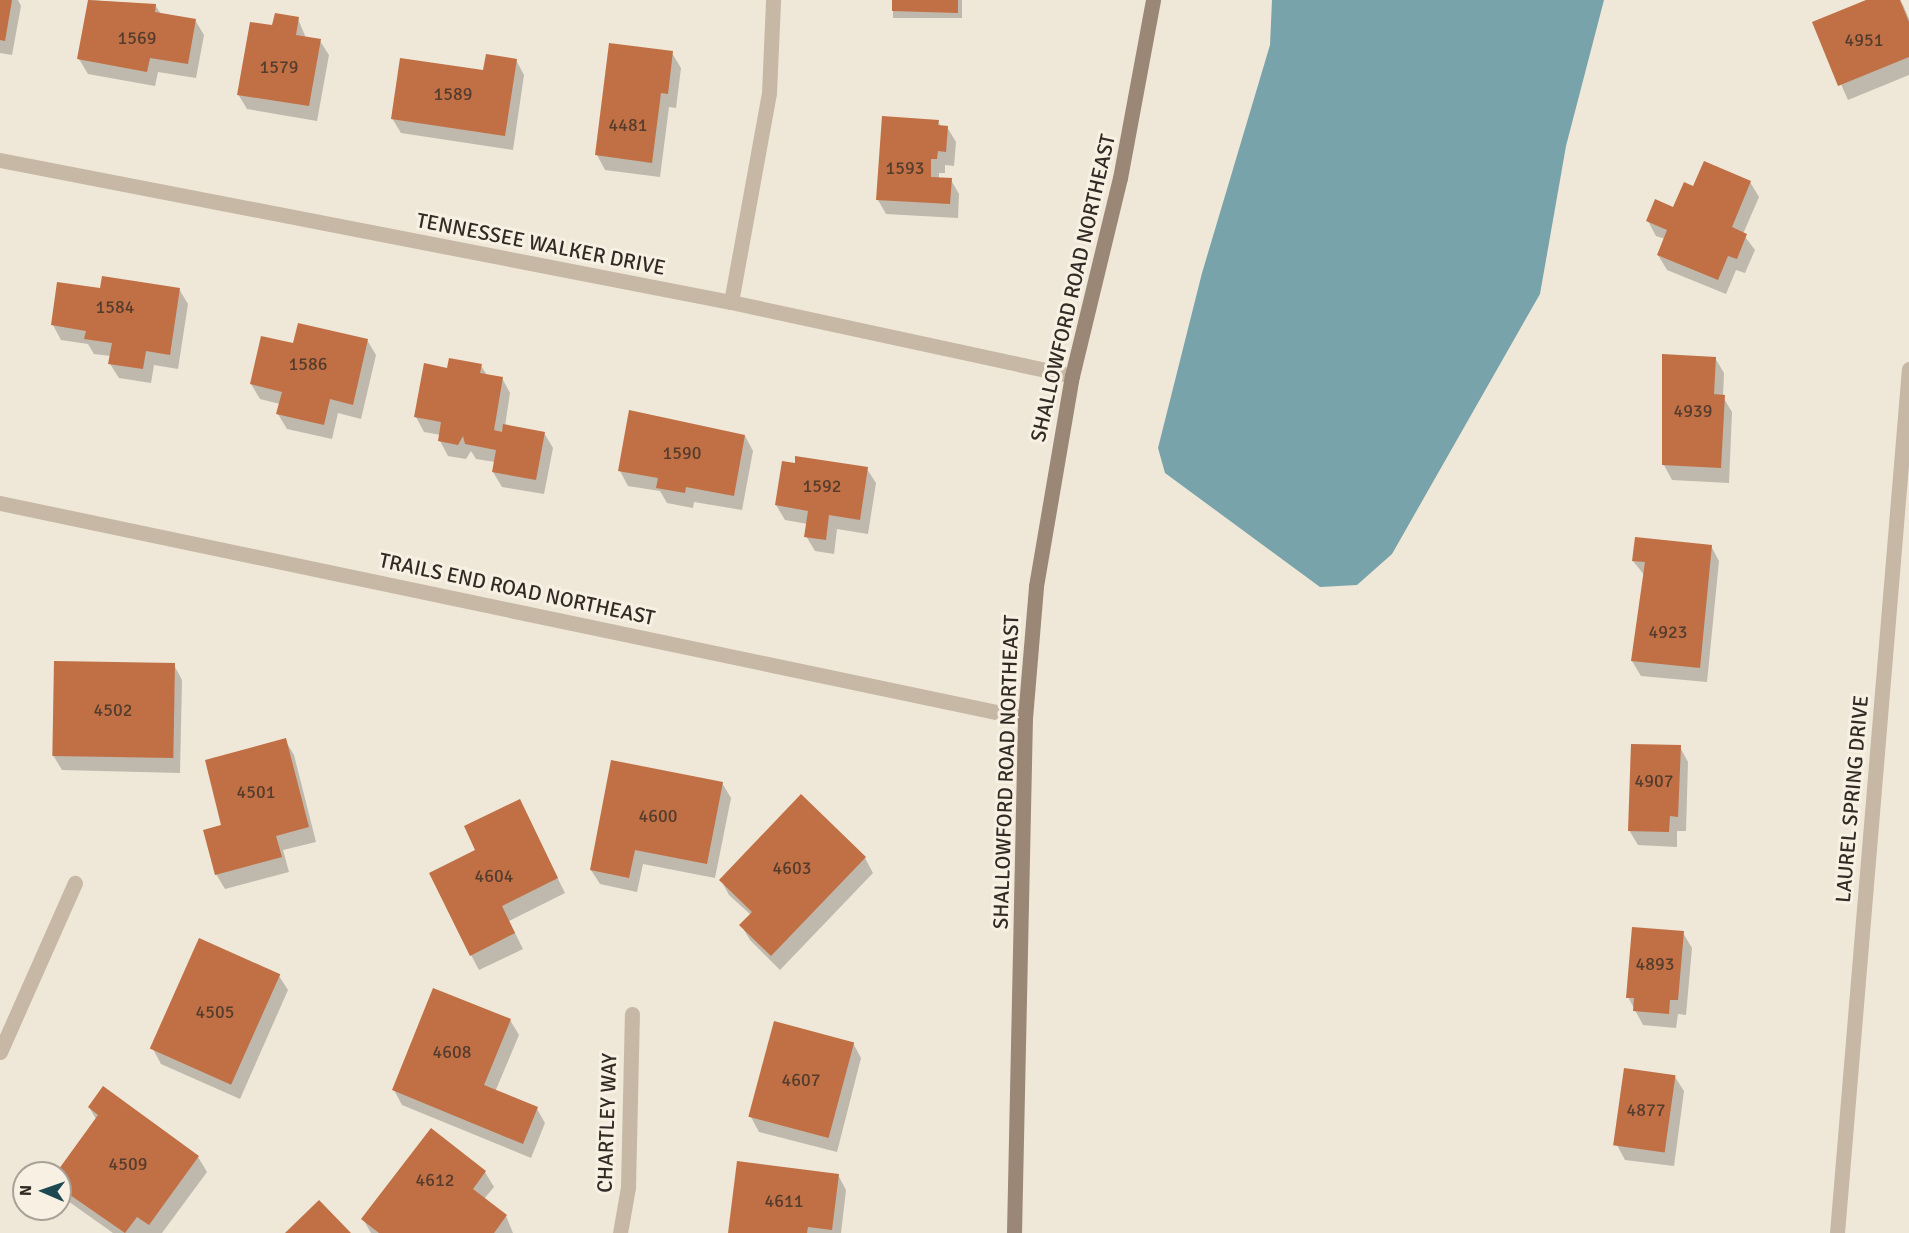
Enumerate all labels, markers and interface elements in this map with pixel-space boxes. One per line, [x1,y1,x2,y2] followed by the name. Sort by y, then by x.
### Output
[118,27,156,49] house number: 1569
[1845,29,1883,51] house number: 4951
[260,56,298,78] house number: 1579
[434,83,472,105] house number: 1589
[609,114,647,136] house number: 4481
[1025,132,1121,444] street label: SHALLOWFORD ROAD NORTHEAST
[886,157,924,179] house number: 1593
[414,207,668,281] street label: TENNESSEE WALKER DRIVE
[96,296,134,318] house number: 1584
[289,353,327,375] house number: 1586
[1674,400,1712,422] house number: 4939
[663,442,701,464] house number: 1590
[803,475,841,497] house number: 1592
[377,547,657,631] street label: TRAILS END ROAD NORTHEAST
[988,614,1024,930] street label: SHALLOWFORD ROAD NORTHEAST
[1649,621,1687,643] house number: 4923
[1830,694,1874,904] street label: LAUREL SPRING DRIVE
[94,699,132,721] house number: 4502
[1635,770,1673,792] house number: 4907
[237,781,275,803] house number: 4501
[639,805,677,827] house number: 4600
[773,857,811,879] house number: 4603
[475,865,513,887] house number: 4604
[1636,953,1674,975] house number: 4893
[196,1001,234,1023] house number: 4505
[433,1041,471,1063] house number: 4608
[592,1053,622,1193] street label: CHARTLEY WAY
[782,1069,820,1091] house number: 4607
[1627,1099,1665,1121] house number: 4877
[109,1153,147,1175] house number: 4509
[12,1161,72,1221] north arrow
[416,1169,454,1191] house number: 4612
[16,1185,36,1196] text: N
[765,1190,803,1212] house number: 4611

